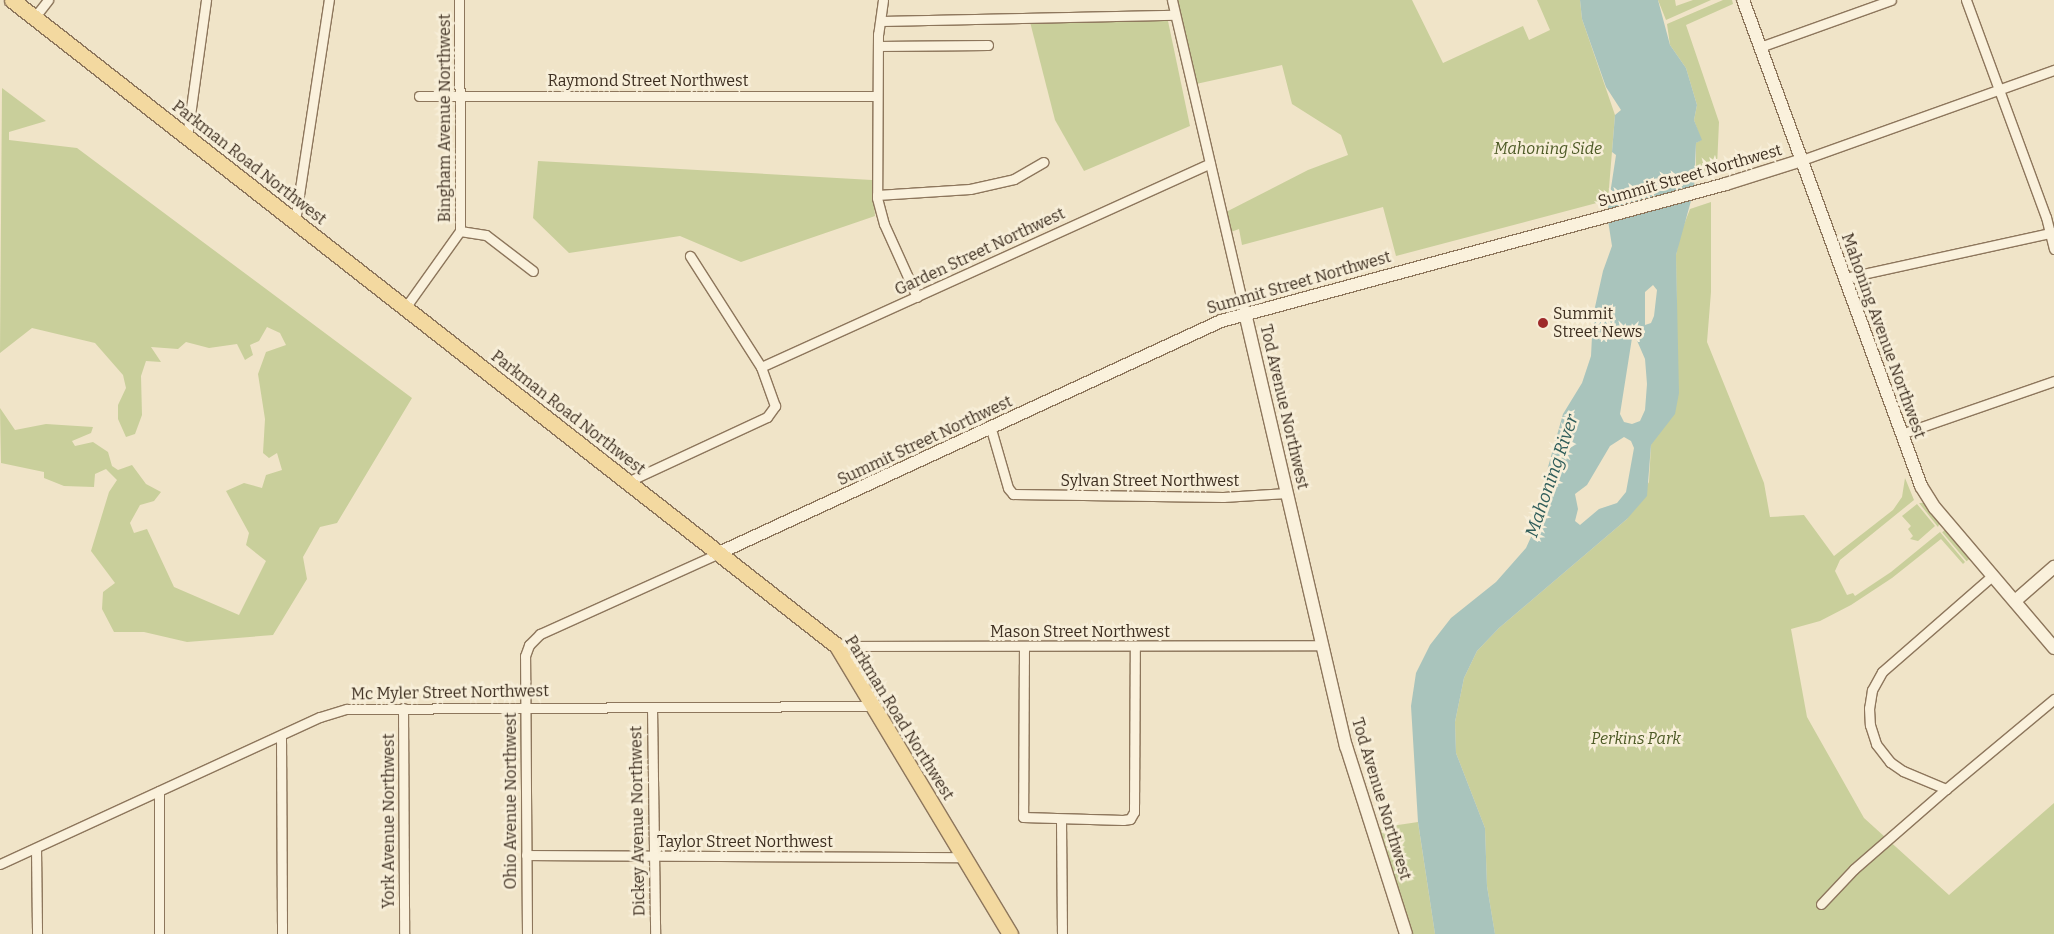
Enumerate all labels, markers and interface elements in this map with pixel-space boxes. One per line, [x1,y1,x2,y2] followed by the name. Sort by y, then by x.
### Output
[435,14,455,222] street label: Bingham Avenue Northwest
[547,71,749,91] street label: Raymond Street Northwest
[168,97,330,229] street label: Parkman Road Northwest
[1494,139,1602,159] park label: Mahoning Side
[1596,141,1784,211] street label: Summit Street Northwest
[892,204,1068,300] street label: Garden Street Northwest
[1837,231,1929,441] street label: Mahoning Avenue Northwest
[1205,248,1393,318] street label: Summit Street Northwest
[1553,304,1642,342] place label: Summit Street News
[1537,317,1549,329] marker: Summit Street News
[1256,323,1312,491] street label: Tod Avenue Northwest
[487,347,649,479] street label: Parkman Road Northwest
[835,392,1015,490] street label: Summit Street Northwest
[1521,412,1583,540] water label: Mahoning River
[1061,471,1239,491] street label: Sylvan Street Northwest
[990,622,1170,642] street label: Mason Street Northwest
[840,632,958,804] street label: Parkman Road Northwest
[351,682,549,704] street label: Mc Myler Street Northwest
[501,713,521,889] street label: Ohio Avenue Northwest
[1347,716,1415,882] street label: Tod Avenue Northwest
[627,726,649,916] street label: Dickey Avenue Northwest
[1591,729,1681,749] park label: Perkins Park
[379,733,399,909] street label: York Avenue Northwest
[657,832,833,852] street label: Taylor Street Northwest

